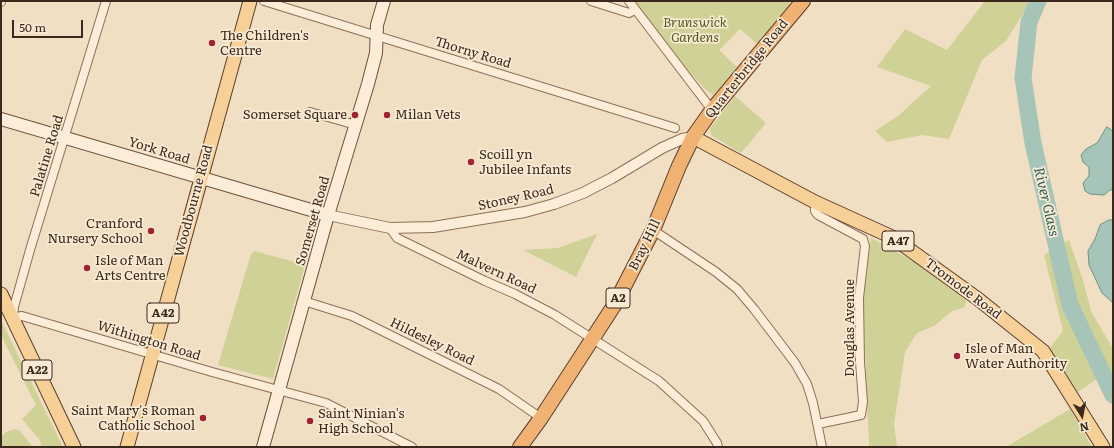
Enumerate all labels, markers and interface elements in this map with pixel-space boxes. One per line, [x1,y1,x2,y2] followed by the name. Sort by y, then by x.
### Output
[14,12,85,38] scale bar
[663,15,727,46] park label: Brunswick Gardens
[702,16,792,122] street label: Quarterbridge Road
[19,18,46,36] text: 50 m
[220,28,309,59] place label: The Children's Centre
[433,34,513,72] street label: Thorny Road
[207,38,217,48] marker: The Children's Centre
[243,107,347,123] place label: Somerset Square
[395,107,460,123] place label: Milan Vets
[350,110,360,120] marker: Somerset Square
[382,110,392,120] marker: Milan Vets
[27,113,67,199] street label: Palatine Road
[126,134,192,168] street label: York Road
[172,143,216,259] street label: Woodbourne Road
[479,147,571,178] place label: Scoill yn Jubilee Infants
[466,157,476,167] marker: Scoill yn Jubilee Infants
[1030,166,1062,238] water label: River Glass
[293,174,333,268] street label: Somerset Road
[477,182,555,214] street label: Stoney Road
[47,216,143,247] place label: Cranford Nursery School
[626,217,664,273] street label: Bray Hill
[146,226,156,236] marker: Cranford Nursery School
[882,231,914,251] road number: A47
[453,247,539,297] street label: Malvern Road
[95,253,166,284] place label: Isle of Man Arts Centre
[922,255,1004,323] street label: Tromode Road
[82,263,92,273] marker: Isle of Man Arts Centre
[842,279,858,377] street label: Douglas Avenue
[606,288,630,308] road number: A2
[147,303,179,323] road number: A42
[387,315,477,369] street label: Hildesley Road
[95,318,203,364] street label: Withington Road
[965,341,1067,372] place label: Isle of Man Water Authority
[952,351,962,361] marker: Isle of Man Water Authority
[22,360,52,380] road number: A22
[1062,396,1102,436] north arrow
[71,403,195,434] place label: Saint Mary's Roman Catholic School
[318,406,404,437] place label: Saint Ninian's High School
[198,413,208,423] marker: Saint Mary's Roman Catholic School
[305,416,315,426] marker: Saint Ninian's High School
[1078,419,1090,437] text: N

